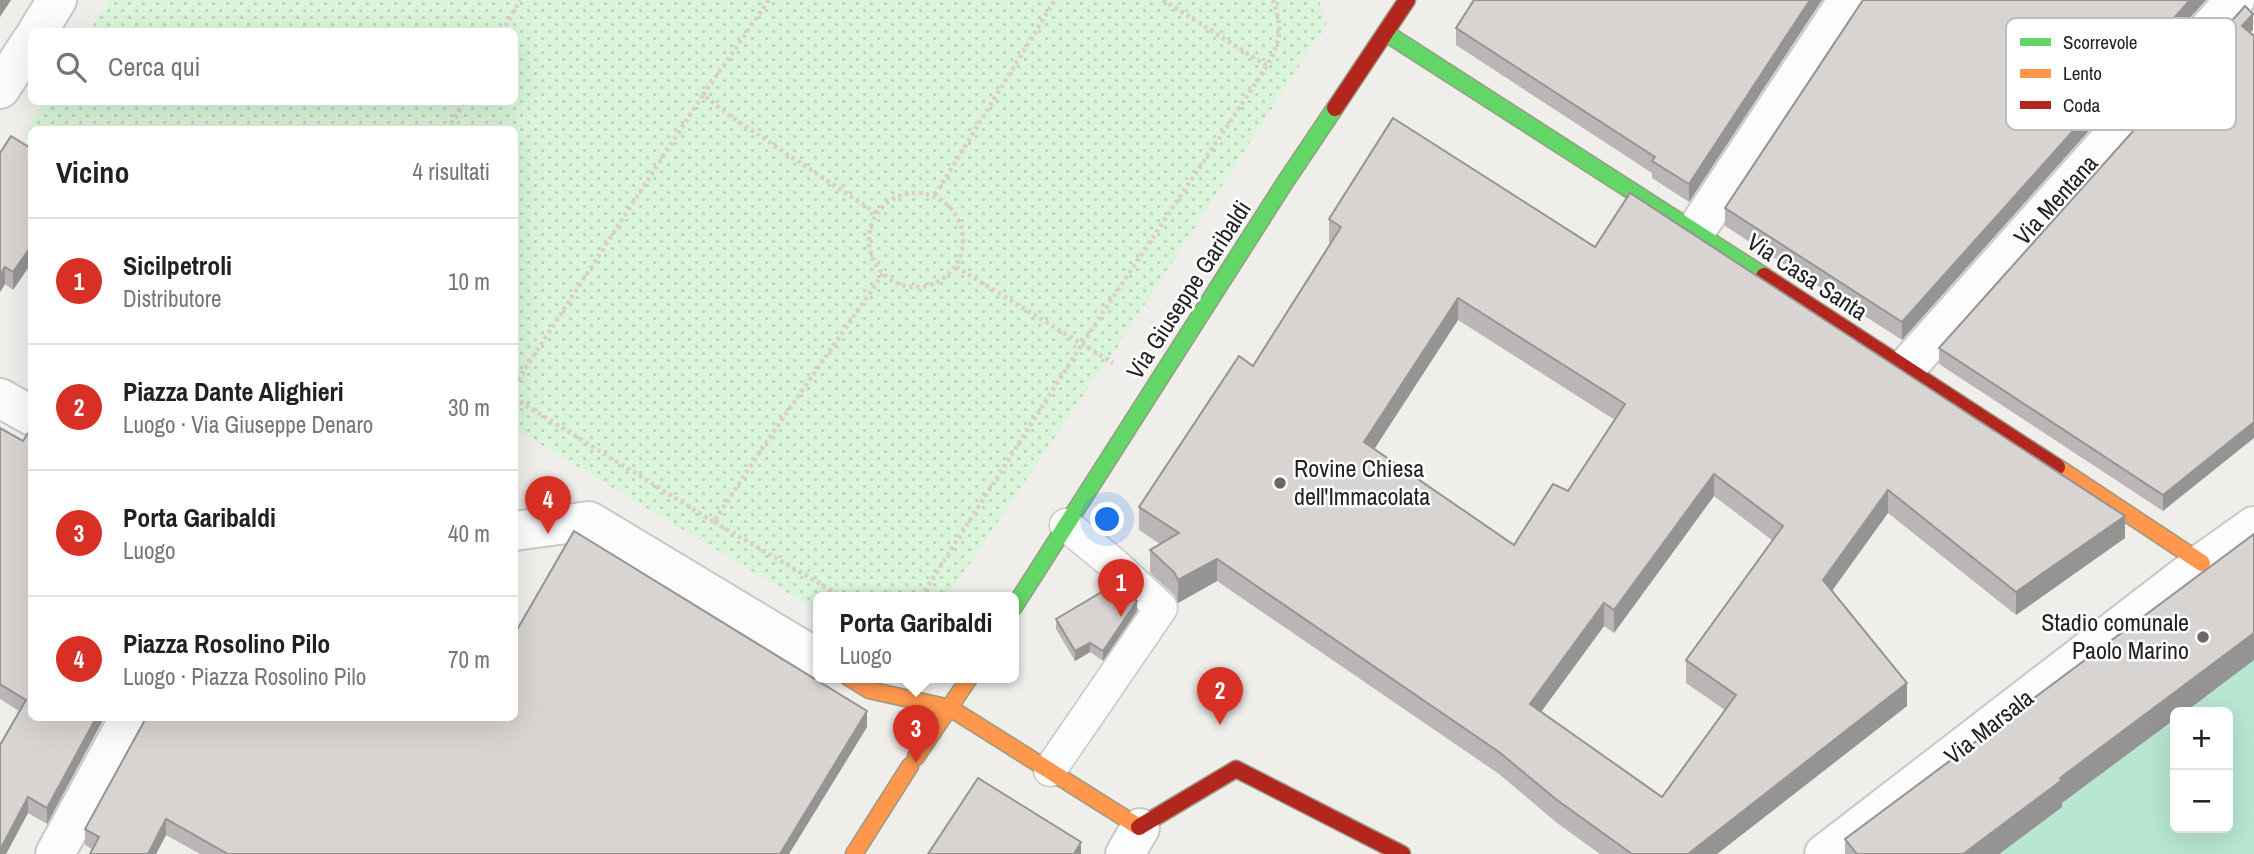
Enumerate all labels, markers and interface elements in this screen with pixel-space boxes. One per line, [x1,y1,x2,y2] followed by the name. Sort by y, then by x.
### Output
[2006,18,2236,130] legend
[28,28,518,105] search box
[2063,29,2137,55] text: Scorrevole
[52,48,90,86] icon: search
[108,49,200,84] text: Cerca qui
[2063,60,2102,86] text: Lento
[2063,92,2101,118] text: Coda
[2006,147,2104,251] street label: Via Mentana
[56,152,129,192] text: Vicino
[412,156,490,187] text: 4 risultati
[1119,194,1258,385] street label: Via Giuseppe Garibaldi
[1741,225,1874,327] street label: Via Casa Santa
[123,248,232,283] text: Sicilpetroli
[74,266,84,297] text: 1
[448,266,490,297] text: 10 m
[123,283,222,314] text: Distributore
[123,374,344,409] text: Piazza Dante Alighieri
[74,392,84,423] text: 2
[448,392,490,423] text: 30 m
[123,409,373,440] text: Luogo · Via Giuseppe Denaro
[1294,452,1430,512] place label: Rovine Chiesa dell'Immacolata
[1272,475,1288,491] marker: Rovine Chiesa dell'Immacolata
[525,476,571,534] pin: 4
[123,500,276,535] text: Porta Garibaldi
[1090,502,1124,536] your location
[74,518,84,549] text: 3
[448,518,490,549] text: 40 m
[123,535,175,566] text: Luogo
[1098,559,1144,617] pin: 1
[813,592,1019,683] popup
[840,605,992,640] text: Porta Garibaldi
[2041,606,2189,666] place label: Stadio comunale Paolo Marino
[123,626,330,661] text: Piazza Rosolino Pilo
[2195,629,2211,645] marker: Stadio comunale Paolo Marino
[840,640,892,671] text: Luogo
[74,644,84,675] text: 4
[448,644,490,675] text: 70 m
[123,661,366,692] text: Luogo · Piazza Rosolino Pilo
[1197,667,1243,725] pin: 2
[1937,681,2040,771] street label: Via Marsala
[893,705,939,763] pin: 3
[2170,707,2233,833] map controls
[2170,707,2233,770] button: +
[2170,770,2233,833] button: −

